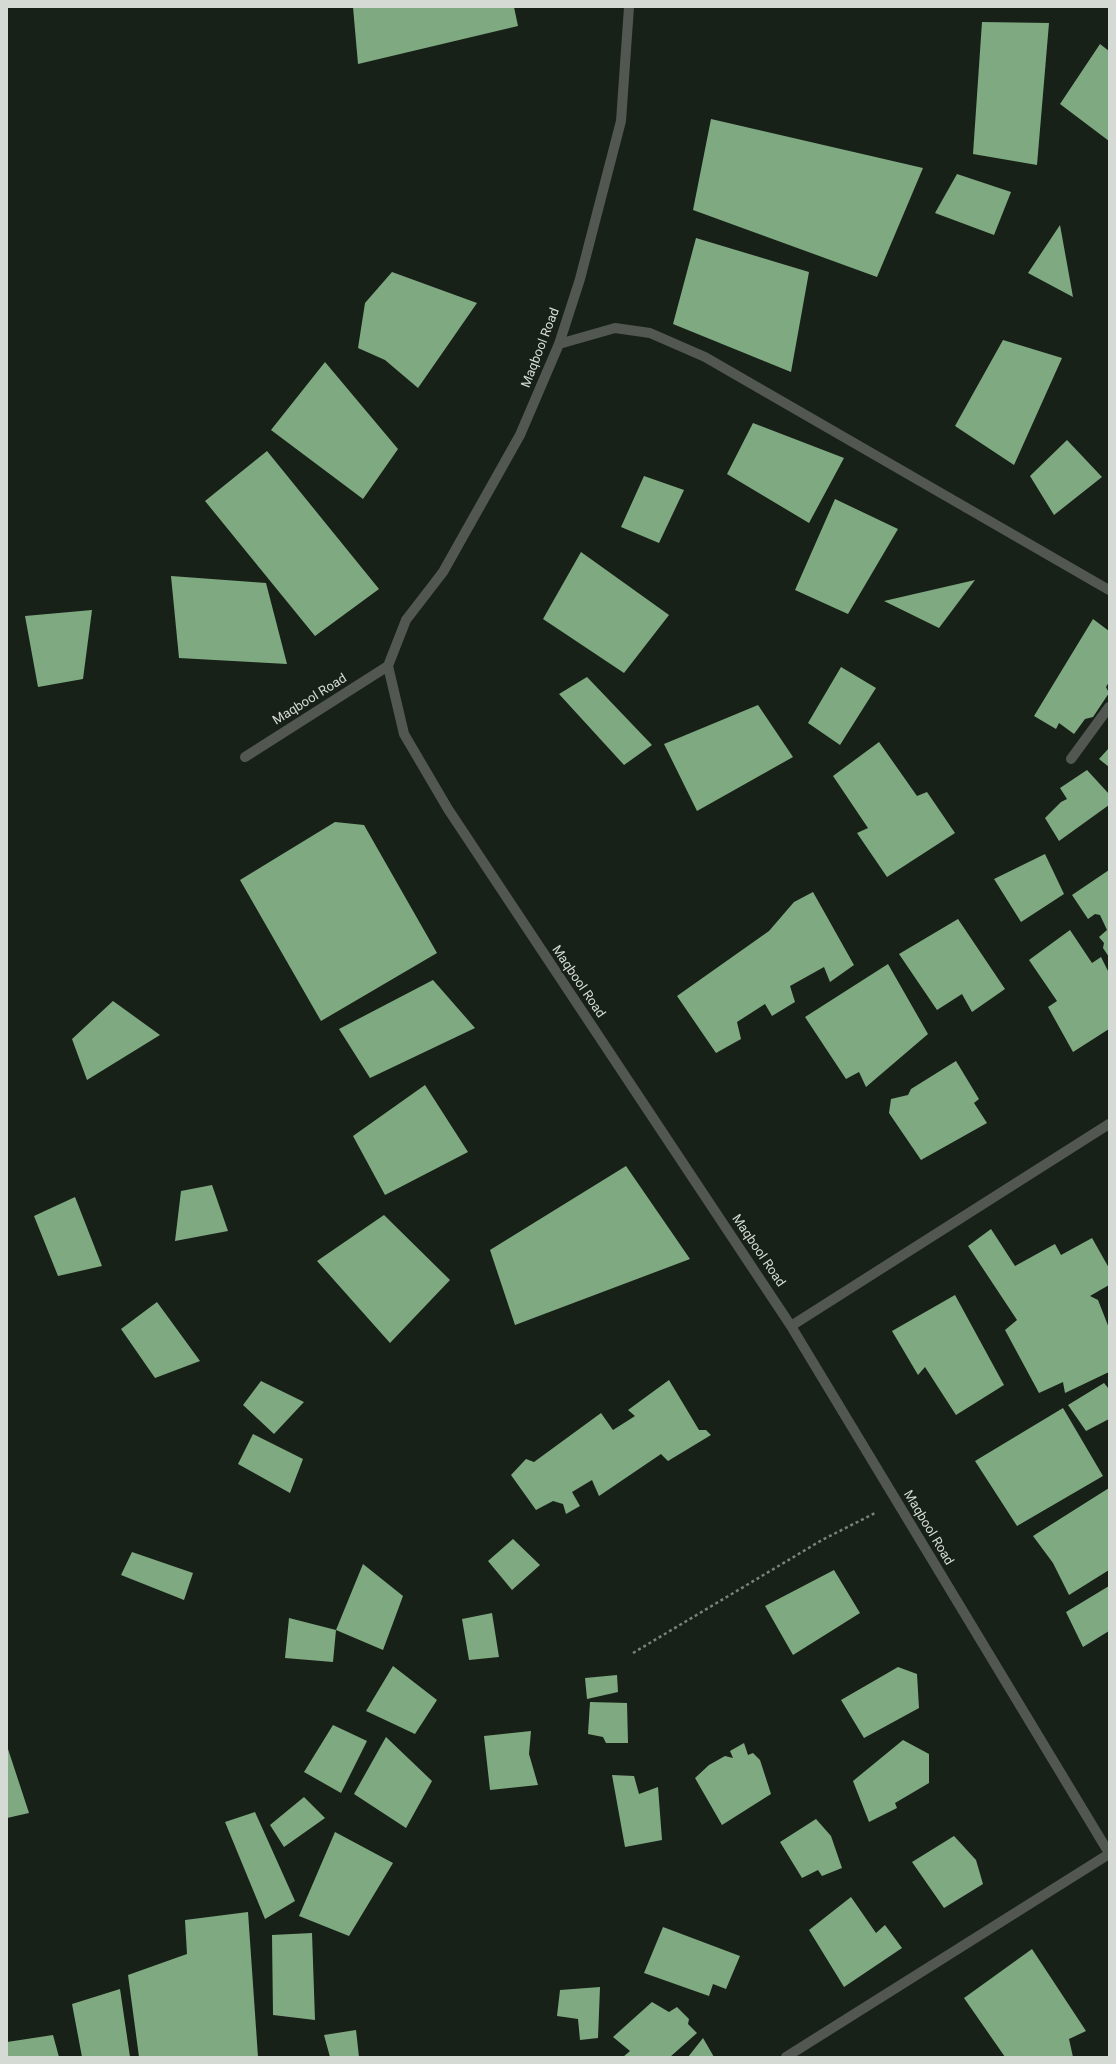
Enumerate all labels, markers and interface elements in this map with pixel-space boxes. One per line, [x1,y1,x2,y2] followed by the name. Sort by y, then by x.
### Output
[519,306,563,390] street label: Maqbool Road
[270,671,350,729] street label: Maqbool Road
[548,943,608,1021] street label: Maqbool Road
[728,1212,788,1290] street label: Maqbool Road
[900,1488,956,1568] street label: Maqbool Road

